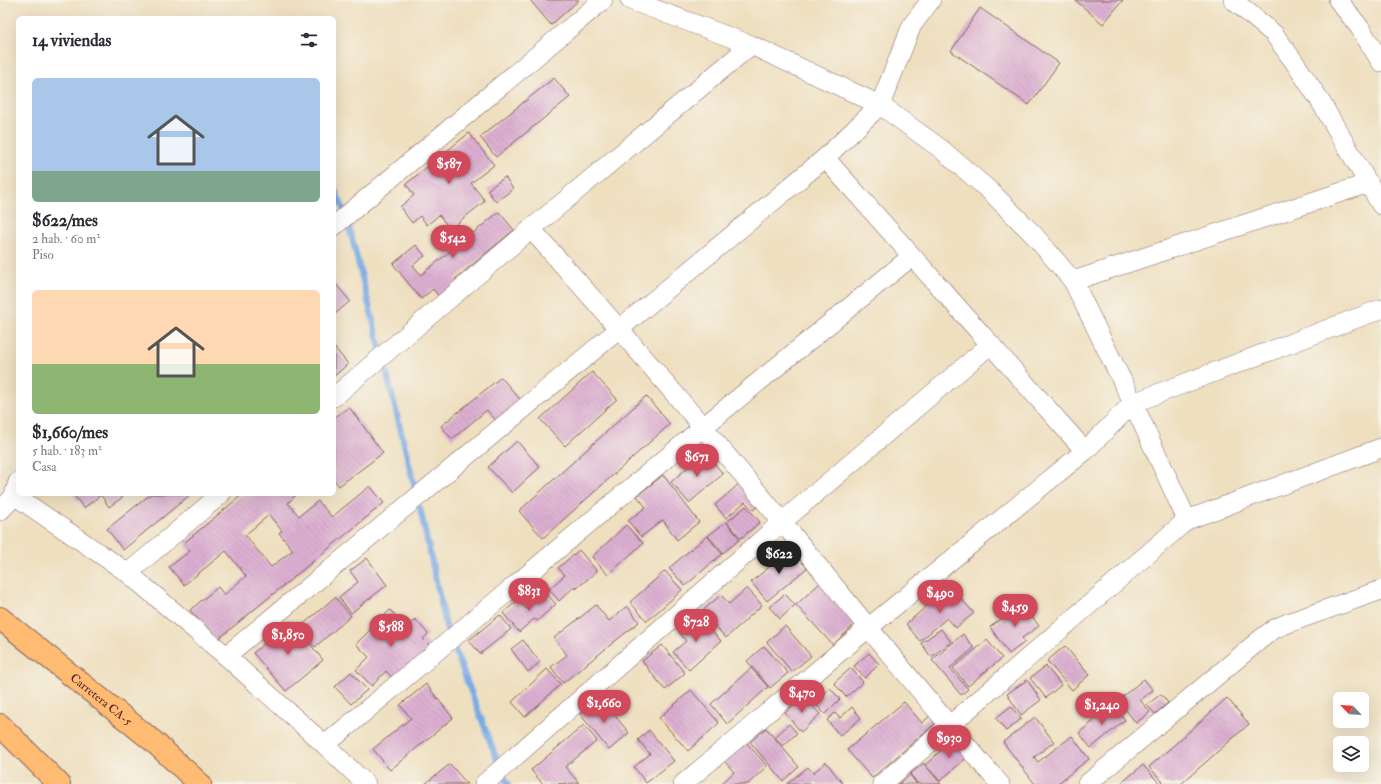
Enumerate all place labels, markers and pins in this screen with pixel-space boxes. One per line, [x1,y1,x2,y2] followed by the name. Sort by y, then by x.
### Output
[425,151,473,185] pin: $587
[429,225,477,259] pin: $542
[673,444,721,478] pin: $671
[755,541,803,575] pin: $622
[505,578,553,612] pin: $831
[916,580,964,614] pin: $490
[991,594,1039,628] pin: $459
[672,609,720,643] pin: $728
[367,614,415,648] pin: $588
[255,622,321,656] pin: $1,850
[778,680,826,714] pin: $470
[571,690,637,724] pin: $1,660
[1069,692,1135,726] pin: $1,240
[925,725,973,759] pin: $930

